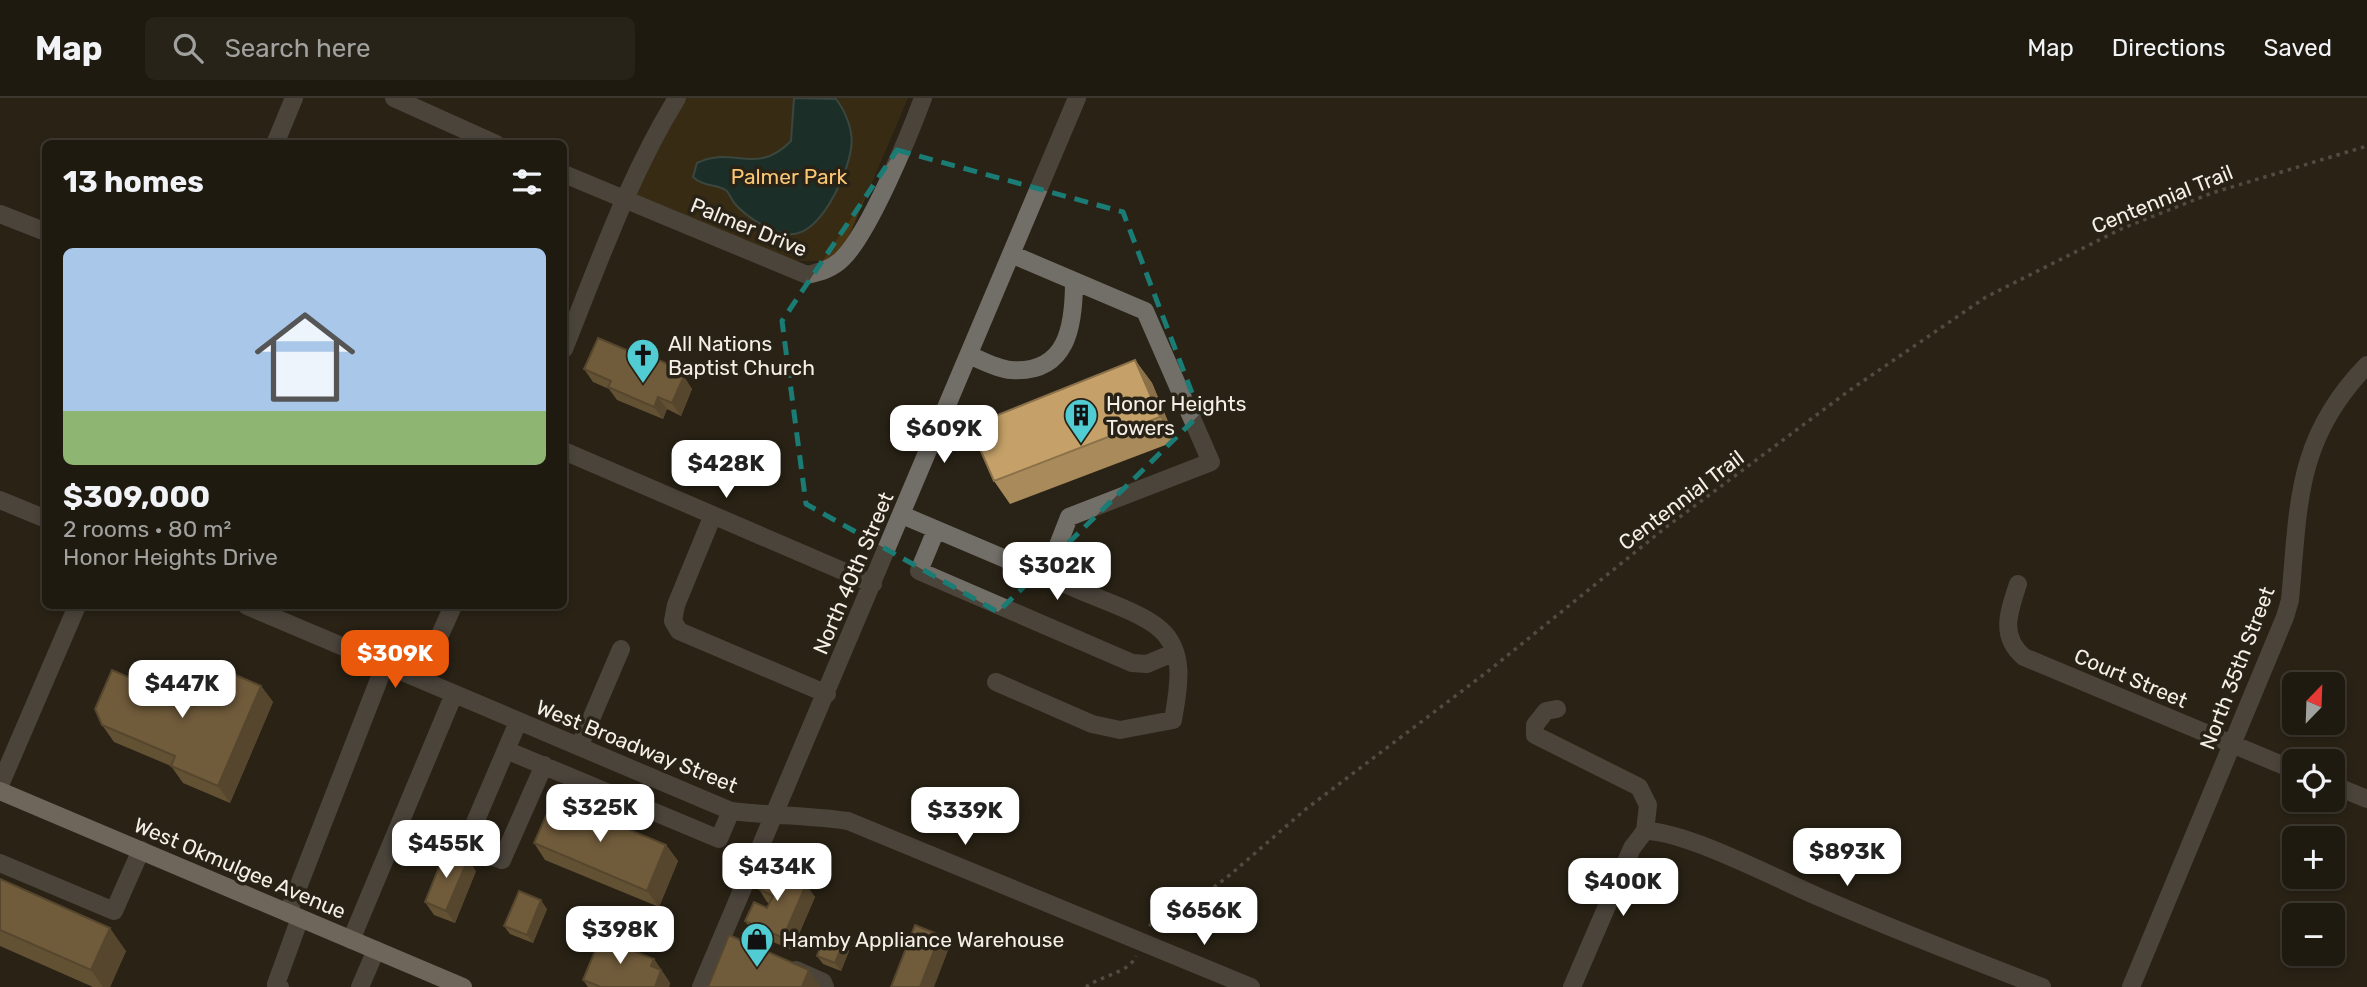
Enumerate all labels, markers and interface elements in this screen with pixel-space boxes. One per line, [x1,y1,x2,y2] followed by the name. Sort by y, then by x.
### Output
[145,17,635,80] search box
[35,29,103,68] text: Map
[169,29,207,67] icon: search
[225,33,370,64] text: Search here
[2027,34,2074,62] text: Map
[2112,34,2225,62] text: Directions
[2263,34,2332,62] text: Saved
[2088,159,2236,239] street label: Centennial Trail
[508,163,546,201] icon: filters
[63,164,204,200] text: 13 homes
[731,164,848,189] park label: Palmer Park
[687,192,811,262] street label: Palmer Drive
[242,294,368,420] icon: home
[668,331,815,380] place label: All Nations Baptist Church
[624,336,662,385] church icon: All Nations Baptist Church
[1106,391,1246,440] place label: Honor Heights Towers
[1062,396,1100,445] building icon: Honor Heights Towers
[895,406,993,465] pin: $609K
[906,414,982,442] text: $609K
[677,440,775,500] pin: $428K
[1614,445,1748,555] street label: Centennial Trail
[688,449,764,477] text: $428K
[63,479,210,515] text: $309,000
[807,488,899,658] street label: North 40th Street
[63,515,231,543] text: 2 rooms · 80 m²
[1008,542,1106,602] pin: $302K
[63,543,278,571] text: Honor Heights Drive
[1019,551,1095,579] text: $302K
[2194,583,2280,753] street label: North 35th Street
[346,630,444,690] pin: $309K
[357,639,433,667] text: $309K
[2071,643,2191,713] street label: Court Street
[133,660,231,720] pin: $447K
[145,669,219,697] text: $447K
[2282,672,2345,735] north arrow
[2282,672,2345,966] map controls
[533,694,741,798] street label: West Broadway Street
[2282,749,2345,812] button: locate
[551,784,649,844] pin: $325K
[916,788,1014,847] pin: $339K
[562,793,638,821] text: $325K
[927,796,1003,824] text: $339K
[130,812,350,924] street label: West Okmulgee Avenue
[397,820,495,880] pin: $455K
[2282,826,2345,889] button: +
[1798,828,1896,888] pin: $893K
[408,829,484,857] text: $455K
[1809,837,1885,865] text: $893K
[728,844,826,903] pin: $434K
[738,852,816,880] text: $434K
[1574,858,1672,918] pin: $400K
[1584,867,1662,895] text: $400K
[1155,888,1253,947] pin: $656K
[1166,896,1242,924] text: $656K
[2282,903,2345,966] button: −
[571,906,669,966] pin: $398K
[582,915,658,943] text: $398K
[738,920,776,969] shop icon: Hamby Appliance Warehouse
[782,927,1064,952] place label: Hamby Appliance Warehouse

